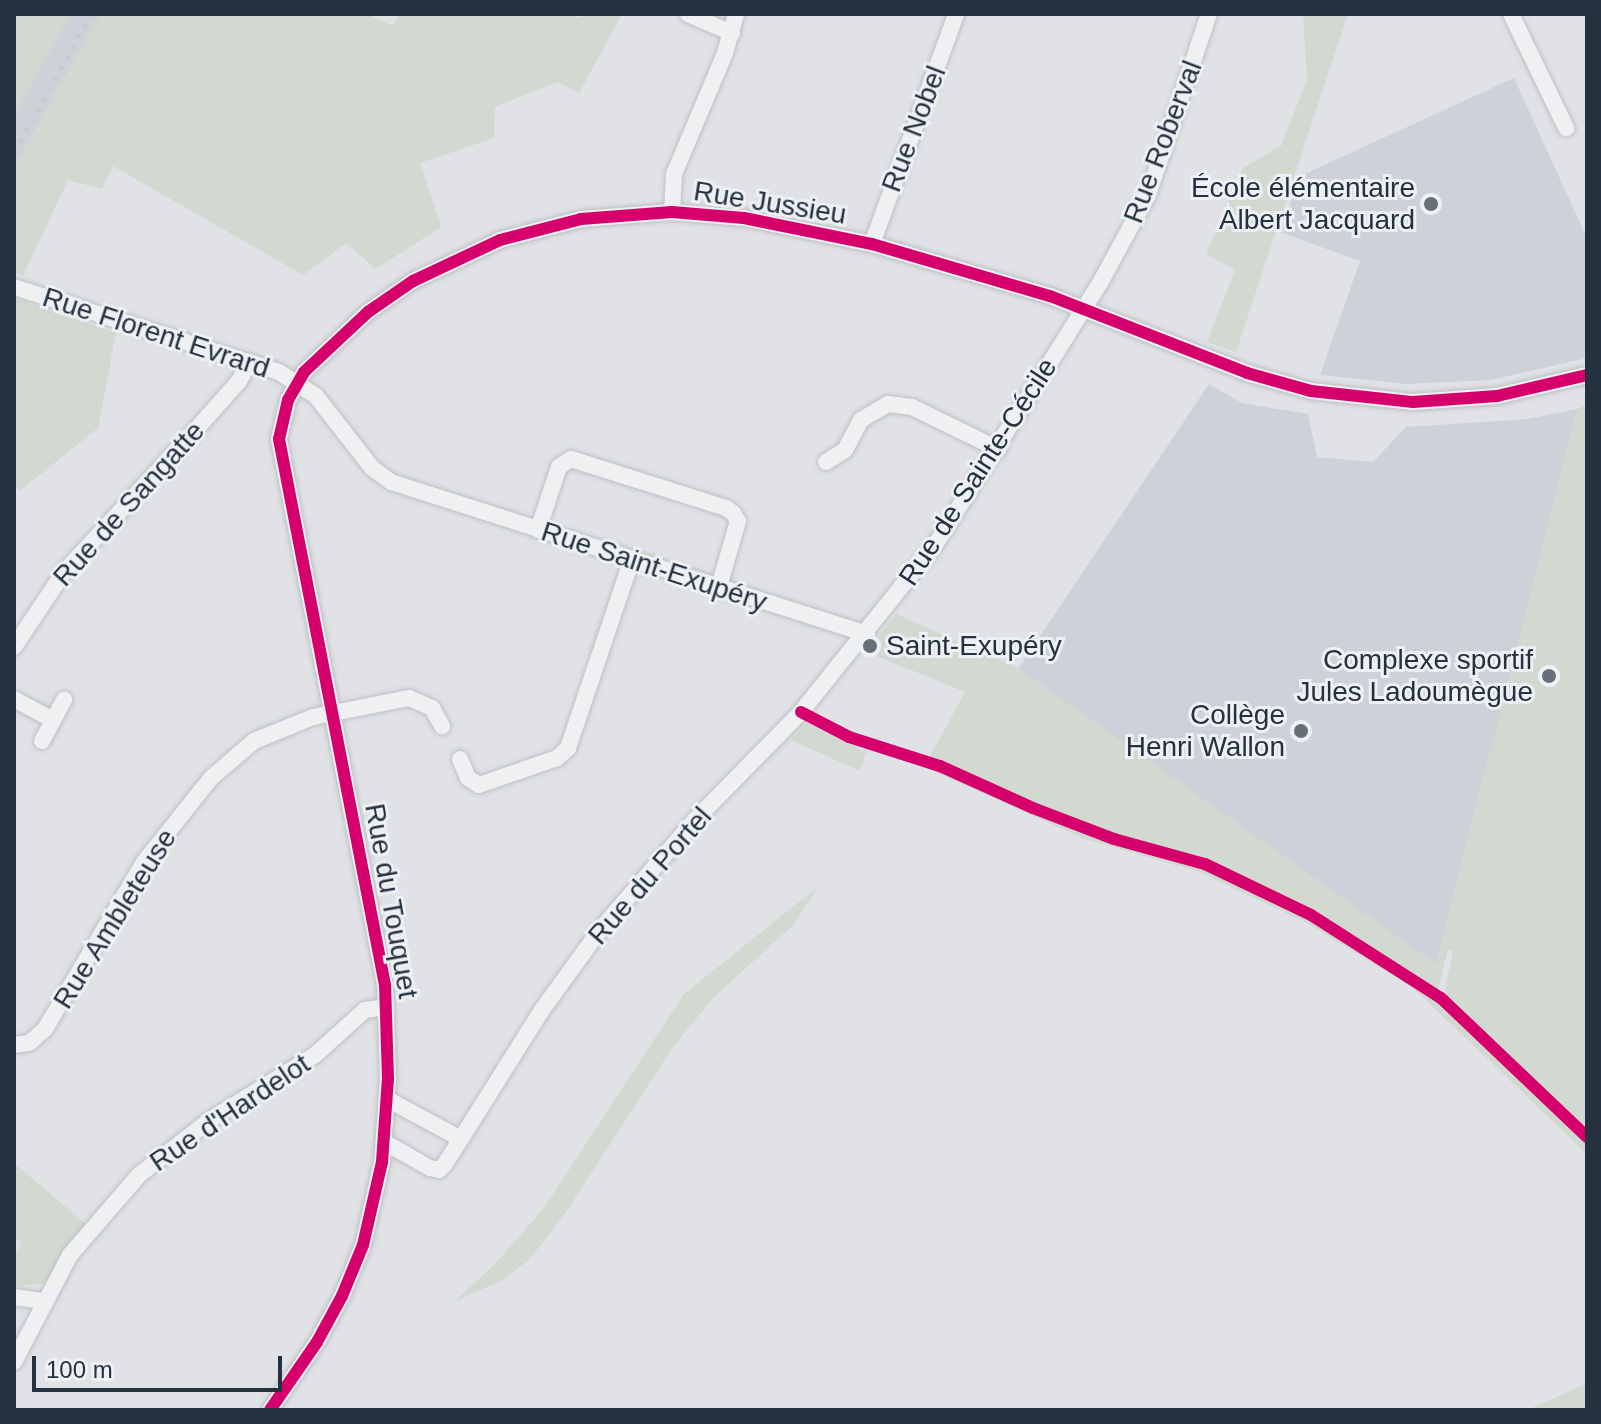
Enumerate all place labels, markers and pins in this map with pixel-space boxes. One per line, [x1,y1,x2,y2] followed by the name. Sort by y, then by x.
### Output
[1191,171,1415,237] place label: École élémentaire Albert Jacquard
[1422,195,1440,213] marker: École élémentaire Albert Jacquard
[886,629,1062,663] place label: Saint-Exupéry
[861,637,879,655] marker: Saint-Exupéry
[1296,643,1533,709] place label: Complexe sportif Jules Ladoumègue
[1540,667,1558,685] marker: Complexe sportif Jules Ladoumègue
[1126,698,1285,764] place label: Collège Henri Wallon
[1292,722,1310,740] marker: Collège Henri Wallon

